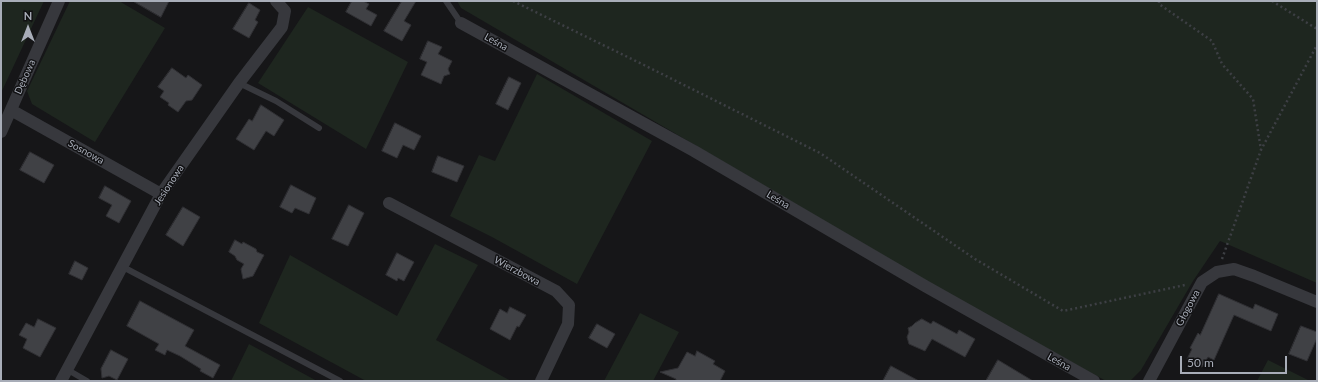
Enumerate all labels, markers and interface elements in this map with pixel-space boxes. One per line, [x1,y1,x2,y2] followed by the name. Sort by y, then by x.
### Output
[8,8,48,48] north arrow
[24,9,32,22] text: N
[482,31,510,53] street label: Leśna
[12,58,38,96] street label: Dębowa
[66,137,106,167] street label: Sosnowa
[152,163,186,207] street label: Jesionowa
[764,188,792,212] street label: Leśna
[492,254,542,288] street label: Wierzbowa
[1173,288,1203,328] street label: Głogowa
[1182,348,1289,374] scale bar
[1045,351,1073,373] street label: Leśna
[1187,355,1214,370] text: 50 m

